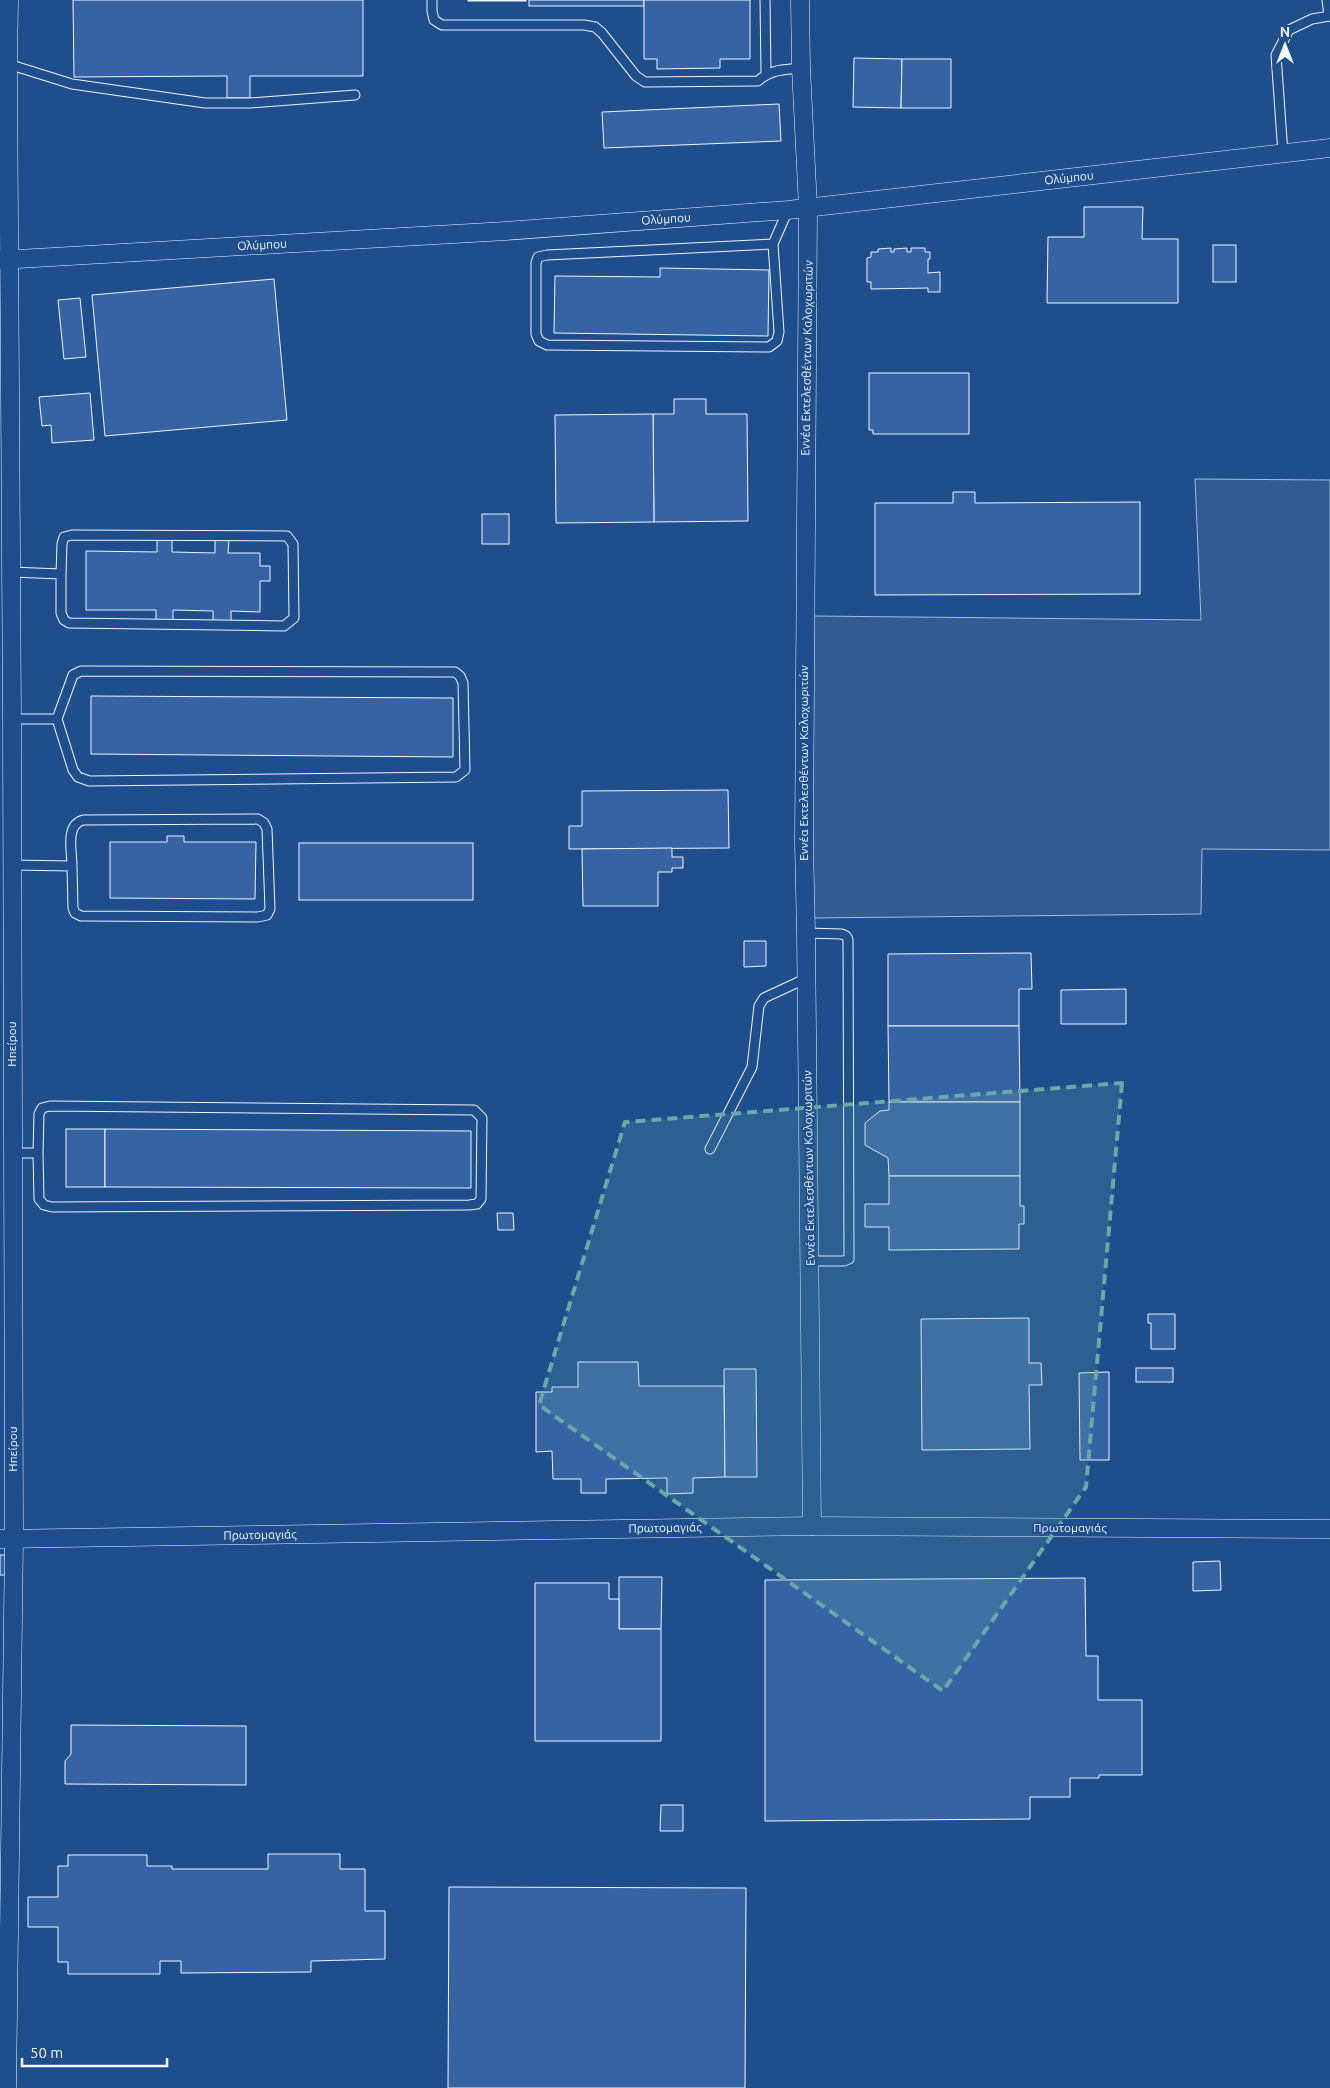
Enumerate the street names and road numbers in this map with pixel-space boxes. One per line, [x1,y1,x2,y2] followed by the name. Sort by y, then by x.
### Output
[1044,168,1094,187] street label: Ολύμπου
[641,210,691,227] street label: Ολύμπου
[237,237,287,252] street label: Ολύμπου
[798,260,815,456] street label: Εννέα Εκτελεσθέντων Καλοχωριτών
[797,665,810,861] street label: Εννέα Εκτελεσθέντων Καλοχωριτών
[5,1021,18,1067] street label: Ηπείρου
[800,1070,817,1266] street label: Εννέα Εκτελεσθέντων Καλοχωριτών
[6,1426,19,1472] street label: Ηπείρου
[628,1520,702,1536] street label: Πρωτομαγιάς
[1033,1521,1107,1535] street label: Πρωτομαγιάς
[223,1527,297,1543] street label: Πρωτομαγιάς

